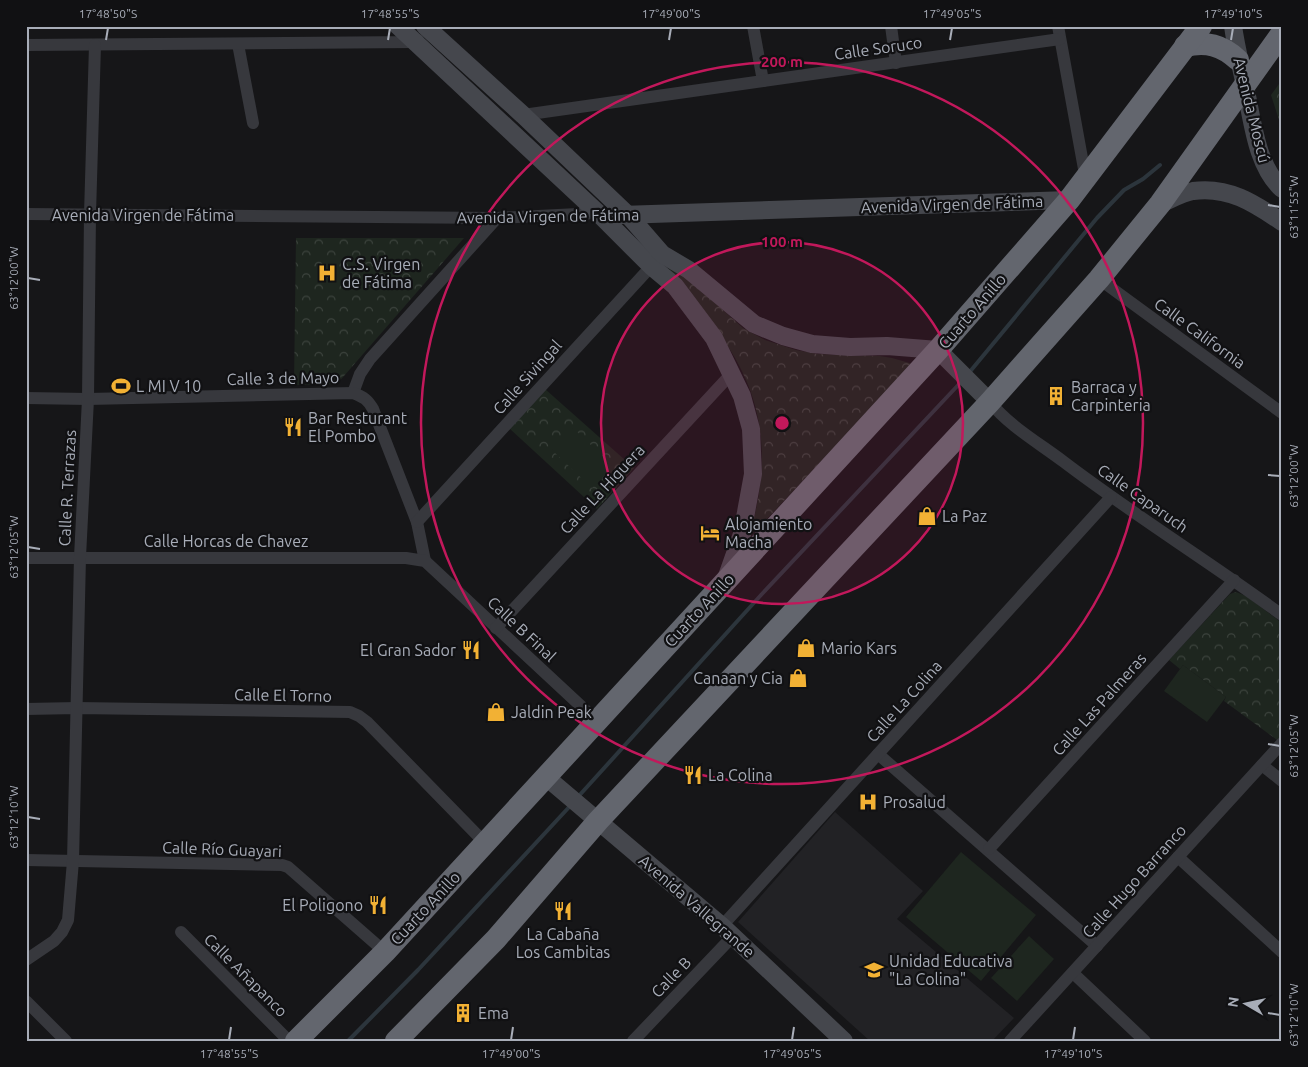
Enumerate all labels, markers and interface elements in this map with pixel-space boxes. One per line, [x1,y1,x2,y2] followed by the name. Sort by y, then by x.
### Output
[79,7,137,20] text: 17°48'50"S
[361,7,419,20] text: 17°48'55"S
[642,7,700,20] text: 17°49'00"S
[923,7,981,20] text: 17°49'05"S
[1204,7,1262,20] text: 17°49'10"S
[833,33,923,63] street label: Calle Soruco
[761,53,803,70] text: 200 m
[1230,55,1274,165] street label: Avenida Moscú
[1287,175,1300,239] text: 63°11'55"W
[860,192,1044,216] street label: Avenida Virgen de Fátima
[457,205,639,227] street label: Avenida Virgen de Fátima
[52,206,234,224] street label: Avenida Virgen de Fátima
[761,233,803,250] text: 100 m
[7,246,20,310] text: 63°12'00"W
[342,255,420,291] place label: C.S. Virgen de Fátima
[316,262,338,284] hospital icon: C.S. Virgen de Fátima
[935,270,1009,352] street label: Cuarto Anillo
[1151,294,1249,372] street label: Calle California
[489,336,565,418] street label: Calle Sivingal
[227,368,339,388] street label: Calle 3 de Mayo
[110,375,132,397] sports icon: L MI V 10
[136,377,201,395] place label: L MI V 10
[1071,378,1151,414] place label: Barraca y Carpinteria
[1045,385,1067,407] building icon: Barraca y Carpinteria
[308,409,408,445] place label: Bar Resturant El Pombo
[773,414,791,432] centre of rings
[282,416,304,438] restaurant icon: Bar Resturant El Pombo
[55,429,79,547] street label: Calle R. Terrazas
[556,441,648,537] street label: Calle La Higuera
[1287,444,1300,508] text: 63°12'00"W
[1094,460,1192,536] street label: Calle Caparuch
[916,505,938,527] shop icon: La Paz
[942,507,987,525] place label: La Paz
[7,515,20,579] text: 63°12'05"W
[725,515,812,551] place label: Alojamiento Macha
[699,522,721,544] hotel icon: Alojamiento Macha
[144,532,308,550] street label: Calle Horcas de Chavez
[661,570,737,650] street label: Cuarto Anillo
[484,593,560,665] street label: Calle B Final
[795,637,817,659] shop icon: Mario Kars
[460,639,482,661] restaurant icon: El Gran Sador
[821,639,897,657] place label: Mario Kars
[360,641,456,659] place label: El Gran Sador
[1048,649,1150,759] street label: Calle Las Palmeras
[863,656,945,746] street label: Calle La Colina
[787,667,809,689] shop icon: Canaan y Cia
[693,669,783,687] place label: Canaan y Cia
[234,685,332,705] street label: Calle El Torno
[485,701,507,723] shop icon: Jaldin Peak
[511,703,592,721] place label: Jaldin Peak
[1287,714,1300,778] text: 63°12'05"W
[682,764,704,786] restaurant icon: La Colina
[708,766,773,784] place label: La Colina
[7,785,20,849] text: 63°12'10"W
[857,791,879,813] hospital icon: Prosalud
[883,793,946,811] place label: Prosalud
[1078,821,1190,941] street label: Calle Hugo Barranco
[162,838,282,860] street label: Calle Río Guayari
[636,851,758,961] street label: Avenida Vallegrande
[387,868,463,948] street label: Cuarto Anillo
[367,894,389,916] restaurant icon: El Poligono
[282,896,363,914] place label: El Poligono
[552,900,574,922] restaurant icon: La Cabaña Los Cambitas
[516,925,610,961] place label: La Cabaña Los Cambitas
[201,930,291,1020] street label: Calle Añapanco
[889,952,1013,988] place label: Unidad Educativa "La Colina"
[647,953,695,1001] street label: Calle B
[863,959,885,981] school or university icon: Unidad Educativa "La Colina"
[1220,980,1270,1030] north arrow
[1287,983,1300,1047] text: 63°12'10"W
[1224,996,1242,1008] text: N
[452,1002,474,1024] building icon: Ema
[478,1004,509,1022] place label: Ema
[200,1047,258,1060] text: 17°48'55"S
[482,1047,540,1060] text: 17°49'00"S
[763,1047,821,1060] text: 17°49'05"S
[1044,1047,1102,1060] text: 17°49'10"S

